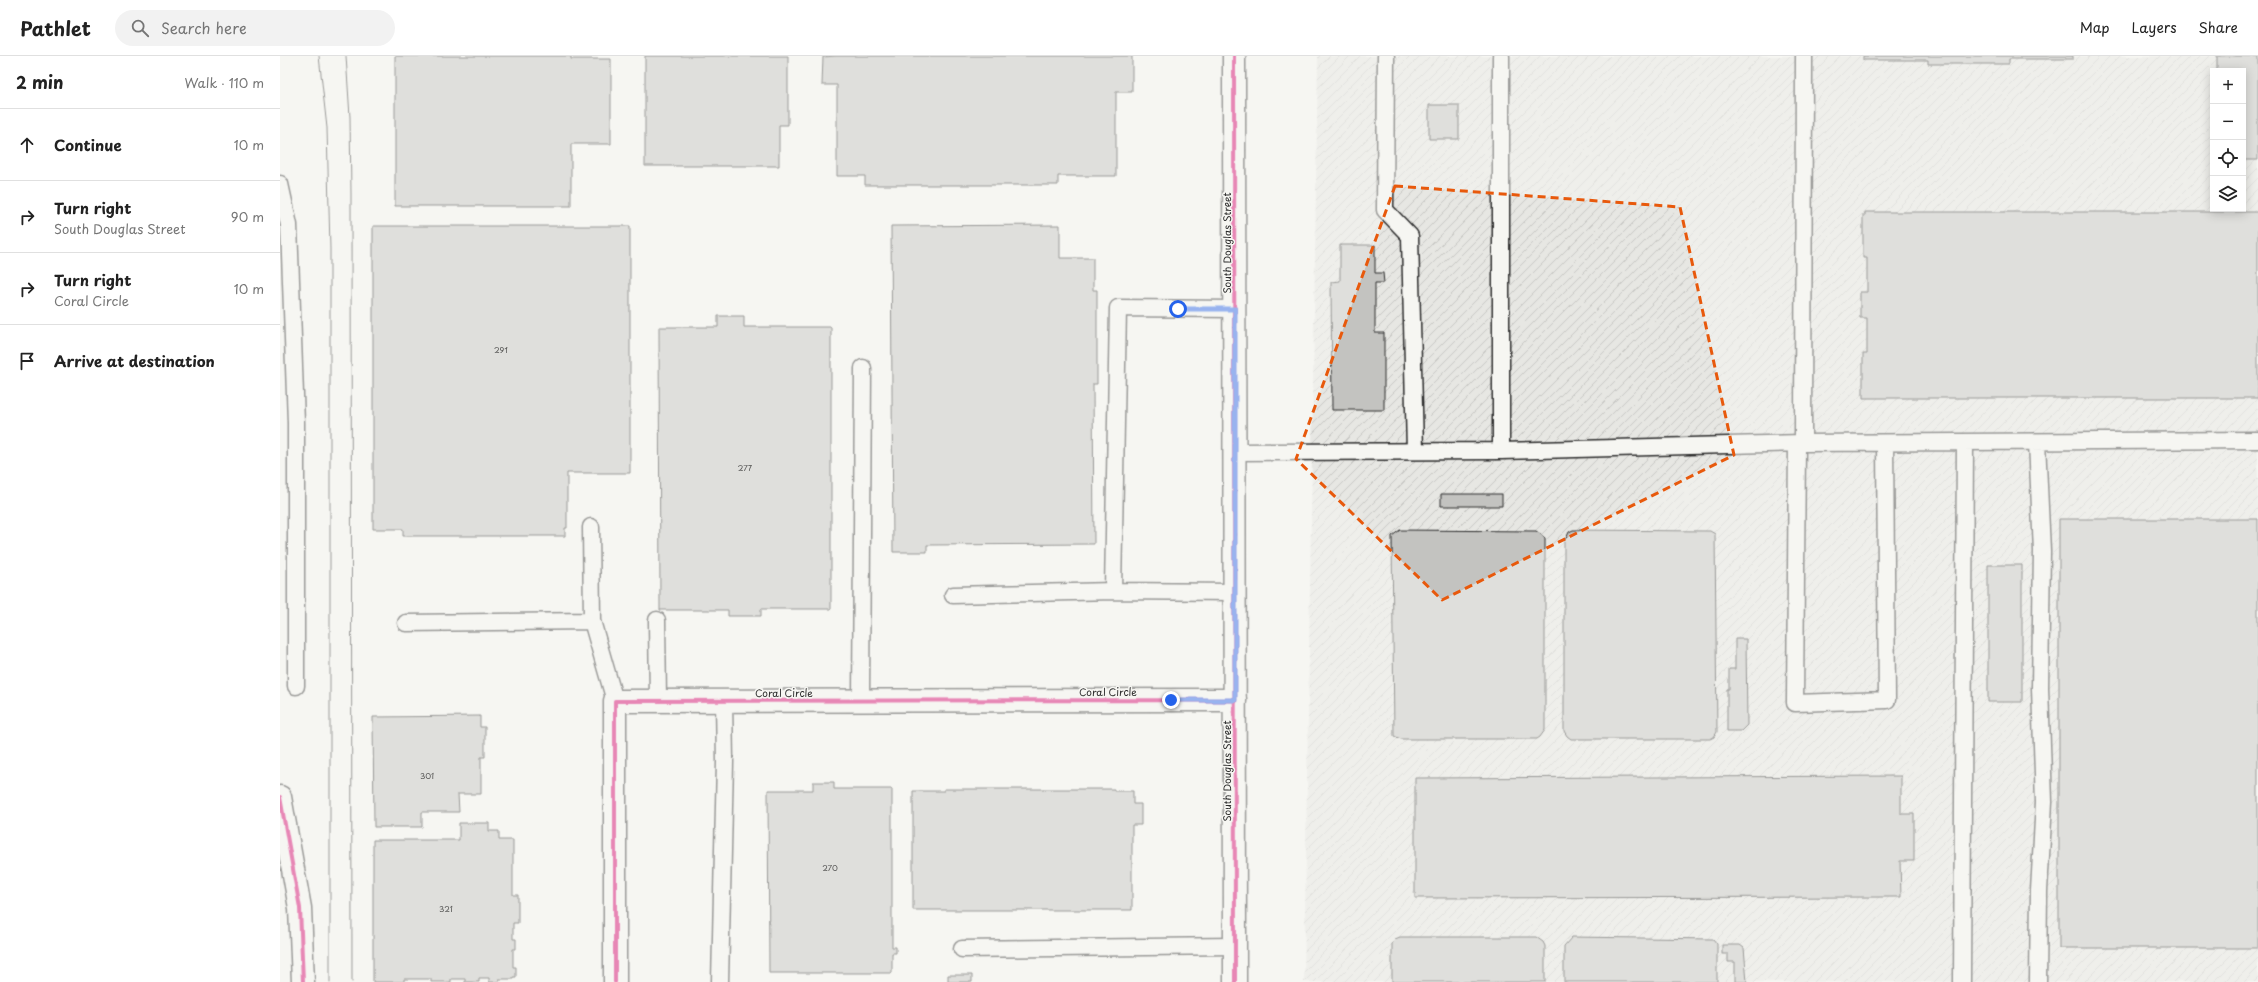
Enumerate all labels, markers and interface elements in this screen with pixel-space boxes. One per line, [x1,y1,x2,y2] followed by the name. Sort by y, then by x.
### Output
[115,10,395,46] search box
[20,14,91,42] text: Pathlet
[161,16,247,39] text: Search here
[129,17,151,39] icon: search
[2080,17,2110,38] text: Map
[2132,17,2177,38] text: Layers
[2199,17,2238,38] text: Share
[2210,68,2246,212] map controls
[2210,68,2246,104] button: +
[16,69,63,95] text: 2 min
[185,73,264,92] text: Walk · 110 m
[2210,104,2246,140] button: −
[54,133,122,156] text: Continue
[16,134,38,156] icon: ahead
[234,135,264,154] text: 10 m
[2210,140,2246,176] button: locate
[2210,176,2246,212] button: layers
[1219,192,1234,294] street label: South Douglas Street
[54,196,131,219] text: Turn right
[16,206,38,228] icon: right
[231,207,264,226] text: 90 m
[54,219,186,238] text: South Douglas Street
[54,268,131,291] text: Turn right
[16,278,38,300] icon: right
[234,279,264,298] text: 10 m
[54,291,129,310] text: Coral Circle
[1169,300,1187,318] route start
[494,344,508,356] house number: 291
[54,349,215,372] text: Arrive at destination
[16,350,38,372] icon: arrive
[738,462,753,474] house number: 277
[1079,684,1137,699] street label: Coral Circle
[755,685,813,700] street label: Coral Circle
[1162,691,1180,709] route end
[1219,720,1234,822] street label: South Douglas Street
[420,770,434,782] house number: 301
[822,862,838,874] house number: 270
[439,903,453,915] house number: 321

